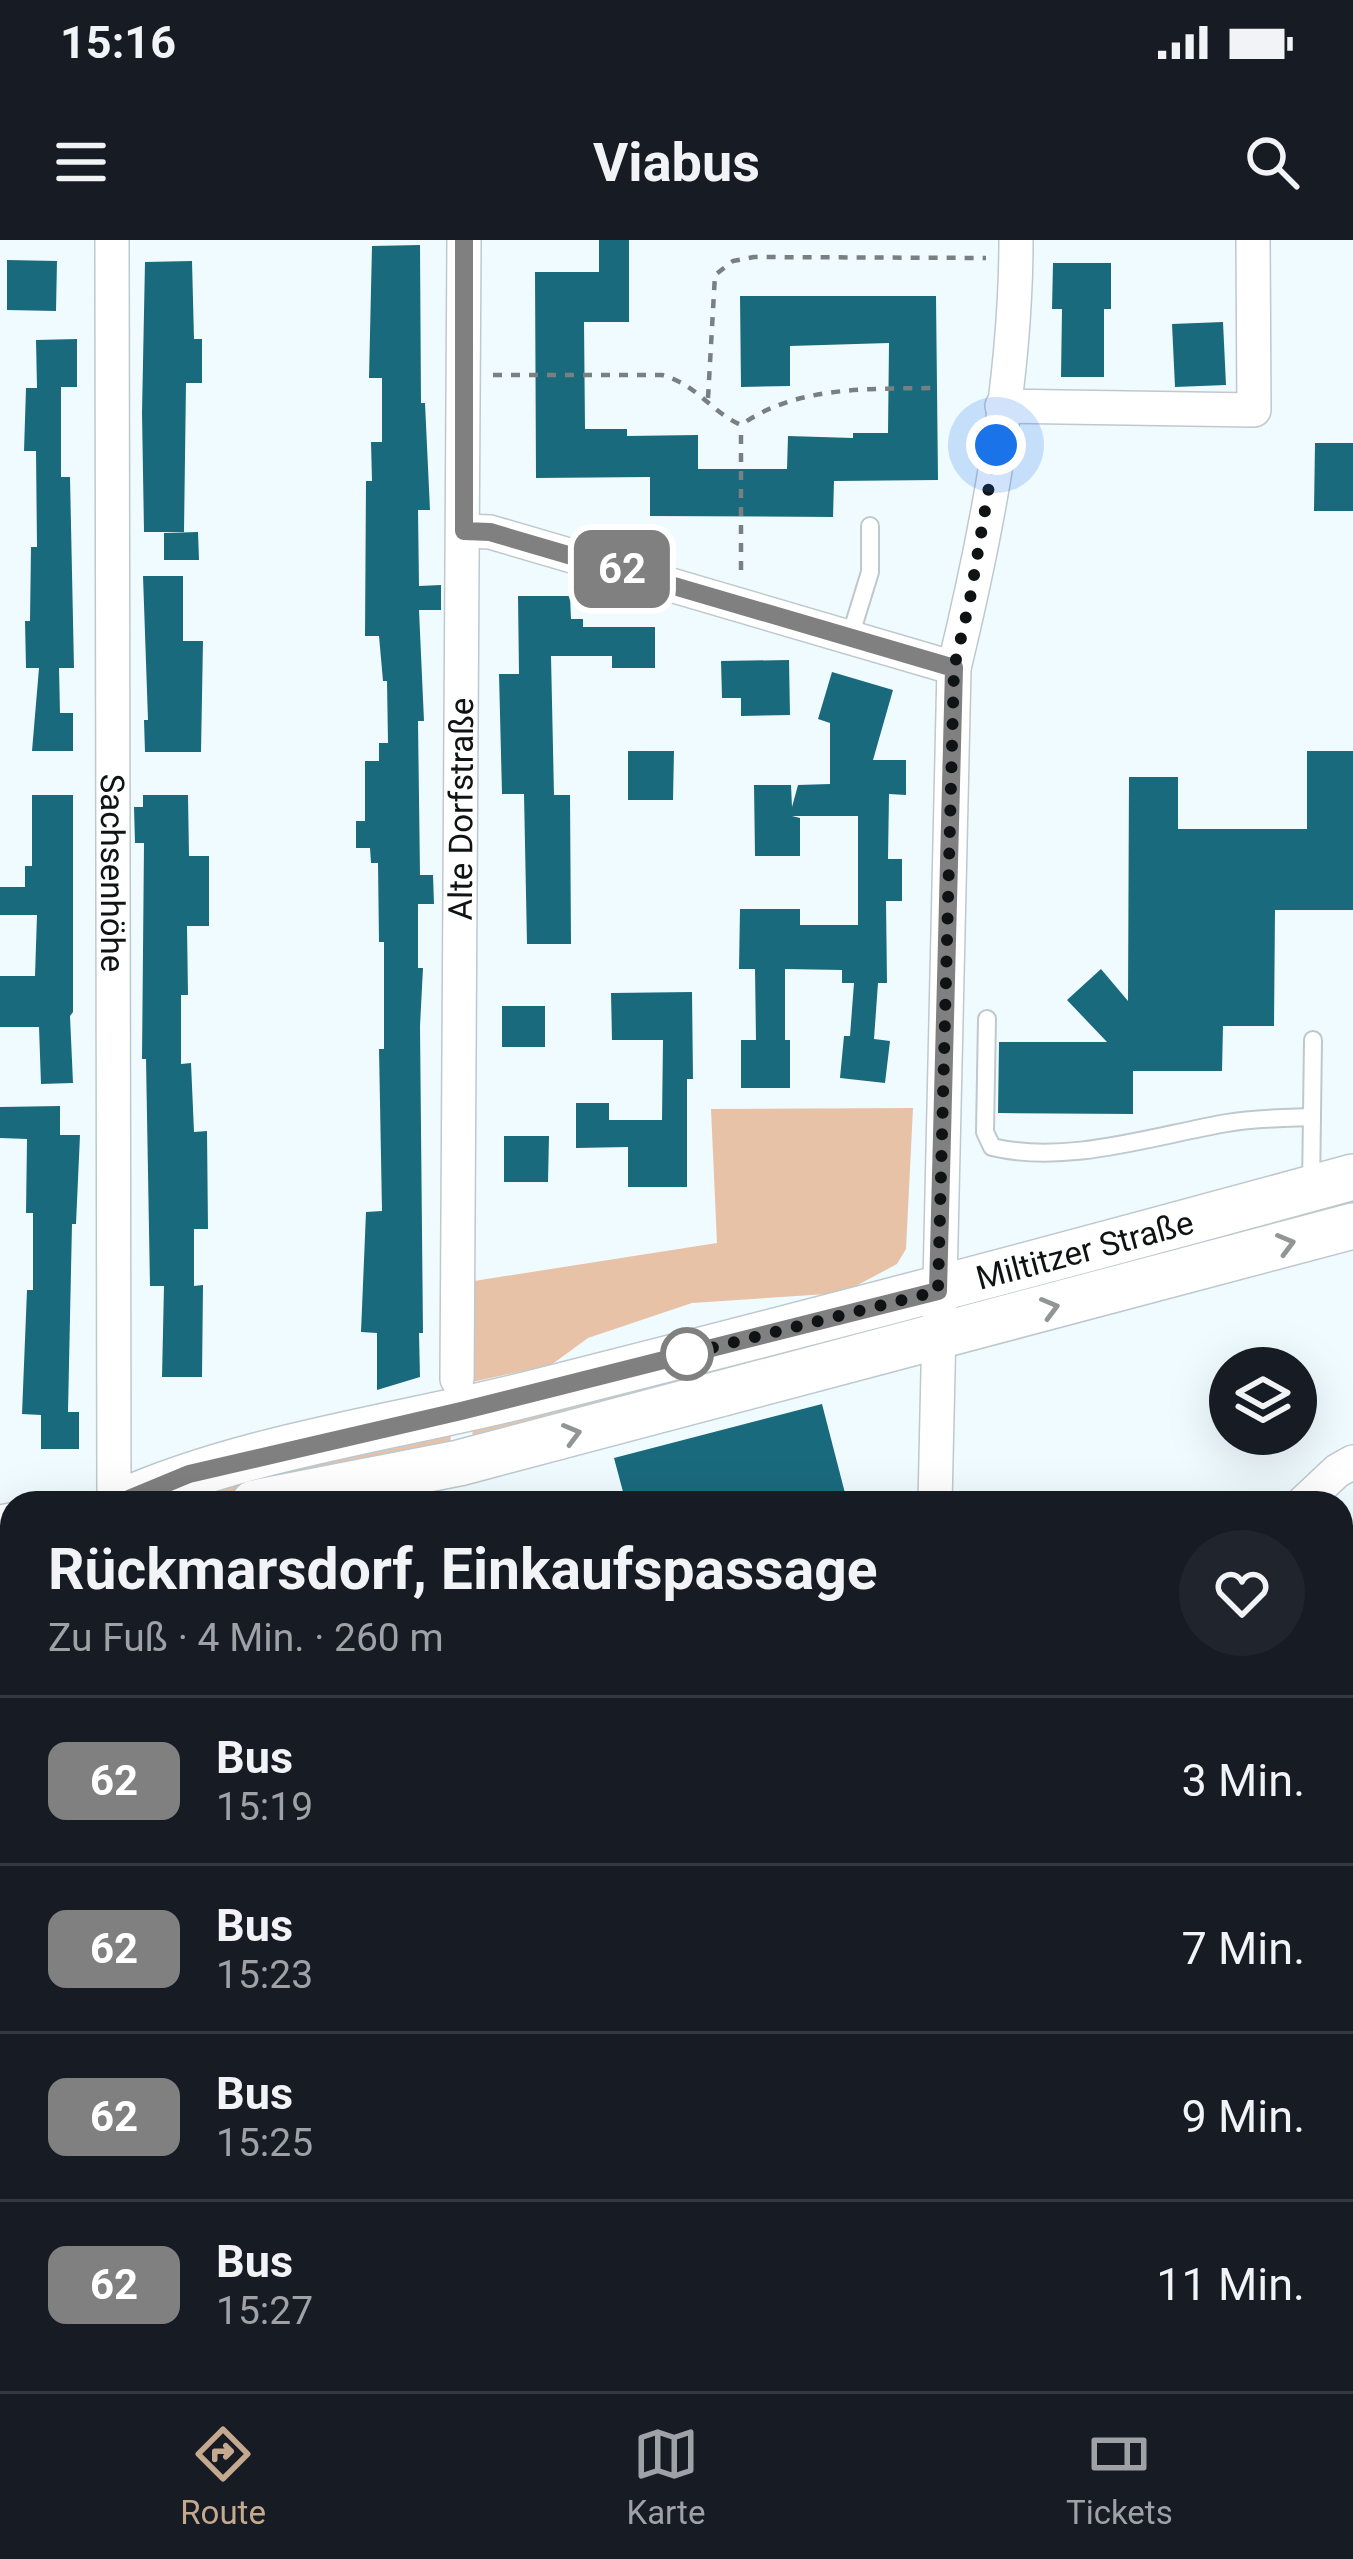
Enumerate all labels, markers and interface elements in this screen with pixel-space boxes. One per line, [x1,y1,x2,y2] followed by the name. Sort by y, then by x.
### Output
[60,16,176,69] text: 15:16
[48,129,114,195] icon: menu
[1239,129,1305,195] icon: search
[593,131,760,194] text: Viabus
[966,415,1026,475] your location
[568,530,676,608] line badge: 62
[598,544,646,593] text: 62
[440,697,481,921] street label: Alte Dorfstraße
[93,774,133,972] street label: Sachsenhöhe
[972,1202,1198,1297] street label: Miltitzer Straße
[1275,1234,1295,1259] one-way arrow
[1039,1297,1060,1322] one-way arrow
[662,1329,712,1379] unlabelled marker
[1209,1347,1317,1455] map controls
[1209,1347,1317,1455] button: layers
[561,1423,582,1448] one-way arrow
[1179,1530,1305,1656] button: heart
[48,1536,878,1603] text: Rückmarsdorf, Einkaufspassage
[48,1615,444,1661] text: Zu Fuß · 4 Min. · 260 m
[216,1731,293,1784] text: Bus
[1182,1754,1305,1807] text: 3 Min.
[90,1756,138,1805] text: 62
[216,1784,313,1830] text: 15:19
[216,1899,293,1952] text: Bus
[1182,1922,1305,1975] text: 7 Min.
[90,1924,138,1973] text: 62
[216,1952,313,1998] text: 15:23
[216,2067,293,2120] text: Bus
[1182,2090,1305,2143] text: 9 Min.
[90,2092,138,2141] text: 62
[216,2120,313,2166] text: 15:25
[216,2235,293,2288] text: Bus
[1156,2258,1305,2311] text: 11 Min.
[90,2260,138,2309] text: 62
[216,2288,313,2334] text: 15:27
[180,2421,266,2532] tab: Route
[626,2421,705,2532] tab: Karte
[1066,2421,1173,2532] tab: Tickets

